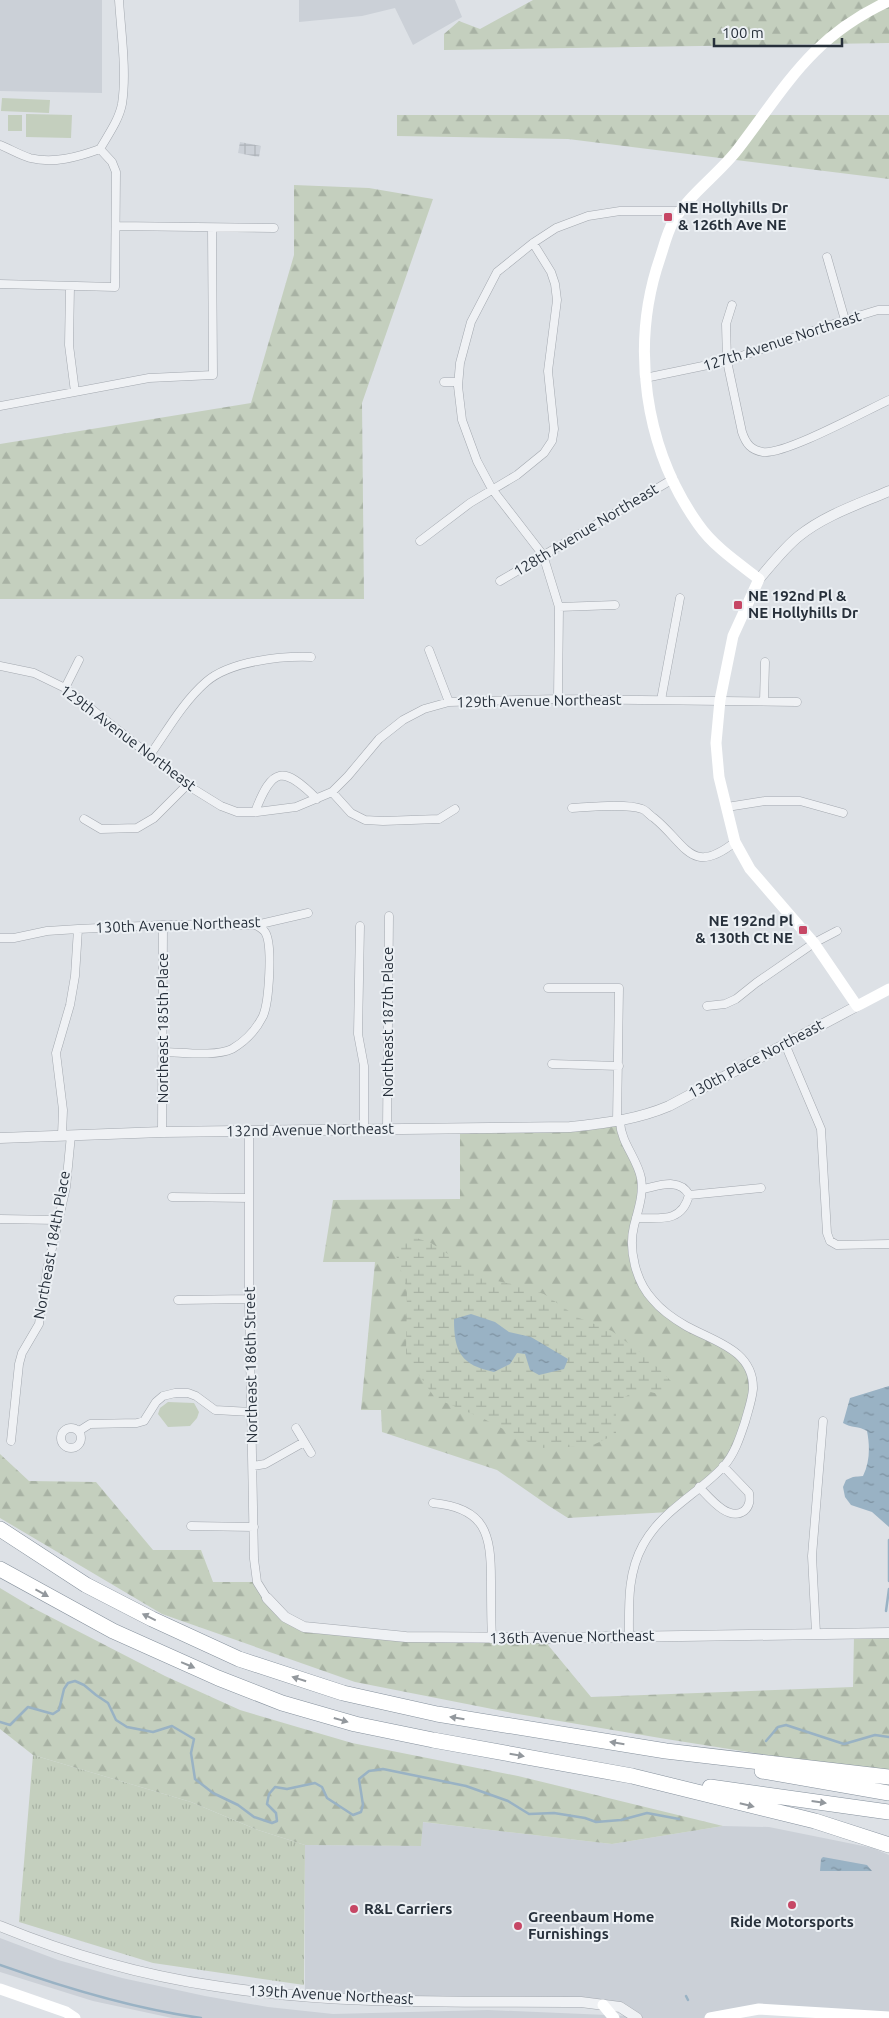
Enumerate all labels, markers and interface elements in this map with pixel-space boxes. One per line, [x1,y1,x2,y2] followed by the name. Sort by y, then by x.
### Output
[714,15,842,47] scale bar
[722,24,764,41] text: 100 m
[678,199,789,233] place label: NE Hollyhills Dr & 126th Ave NE
[662,211,674,223] marker: NE Hollyhills Dr & 126th Ave NE
[701,307,863,374] street label: 127th Avenue Northeast
[511,480,661,579] street label: 128th Avenue Northeast
[748,587,859,621] place label: NE 192nd Pl & NE Hollyhills Dr
[732,599,744,611] marker: NE 192nd Pl & NE Hollyhills Dr
[57,681,199,794] street label: 129th Avenue Northeast
[456,691,622,710] street label: 129th Avenue Northeast
[695,912,793,946] place label: NE 192nd Pl & 130th Ct NE
[95,913,261,936] street label: 130th Avenue Northeast
[797,924,809,936] marker: NE 192nd Pl & 130th Ct NE
[379,947,396,1097] street label: Northeast 187th Place
[154,953,171,1103] street label: Northeast 185th Place
[685,1016,826,1101] street label: 130th Place Northeast
[226,1120,394,1139] street label: 132nd Avenue Northeast
[30,1169,73,1321] street label: Northeast 184th Place
[241,1286,260,1443] street label: Northeast 186th Street
[35,1589,50,1597] one-way arrow
[142,1613,156,1621] one-way arrow
[489,1627,655,1646] street label: 136th Avenue Northeast
[181,1661,196,1669] one-way arrow
[292,1674,307,1682] one-way arrow
[449,1713,465,1721] one-way arrow
[333,1716,348,1724] one-way arrow
[609,1739,625,1747] one-way arrow
[509,1752,525,1760] one-way arrow
[812,1798,828,1806] one-way arrow
[740,1801,755,1809] one-way arrow
[786,1899,798,1911] marker: Ride Motorsports
[364,1900,452,1917] place label: R&L Carriers
[348,1903,360,1915] marker: R&L Carriers
[528,1908,654,1942] place label: Greenbaum Home Furnishings
[730,1913,854,1930] place label: Ride Motorsports
[512,1920,524,1932] marker: Greenbaum Home Furnishings
[248,1982,414,2007] street label: 139th Avenue Northeast

